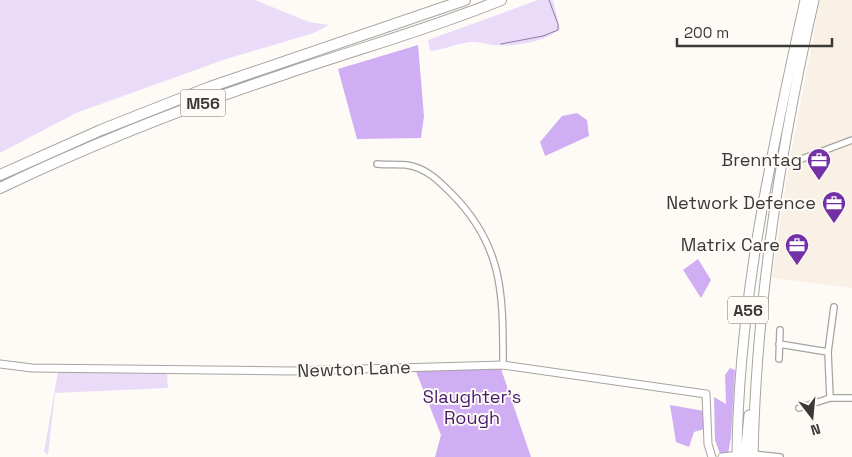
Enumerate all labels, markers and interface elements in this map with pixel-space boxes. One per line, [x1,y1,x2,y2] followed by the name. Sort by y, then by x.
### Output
[677,15,832,47] scale bar
[684,23,729,42] text: 200 m
[180,90,226,116] road number: M56
[806,147,832,181] office icon: Brenntag
[721,148,802,171] place label: Brenntag
[821,190,847,224] office icon: Network Defence
[666,191,816,214] place label: Network Defence
[784,232,810,266] office icon: Matrix Care
[681,233,780,256] place label: Matrix Care
[728,296,768,324] road number: A56
[297,355,411,382] street label: Newton Lane
[423,385,521,429] park label: Slaughter's Rough
[787,392,837,442] north arrow
[809,420,823,439] text: N

